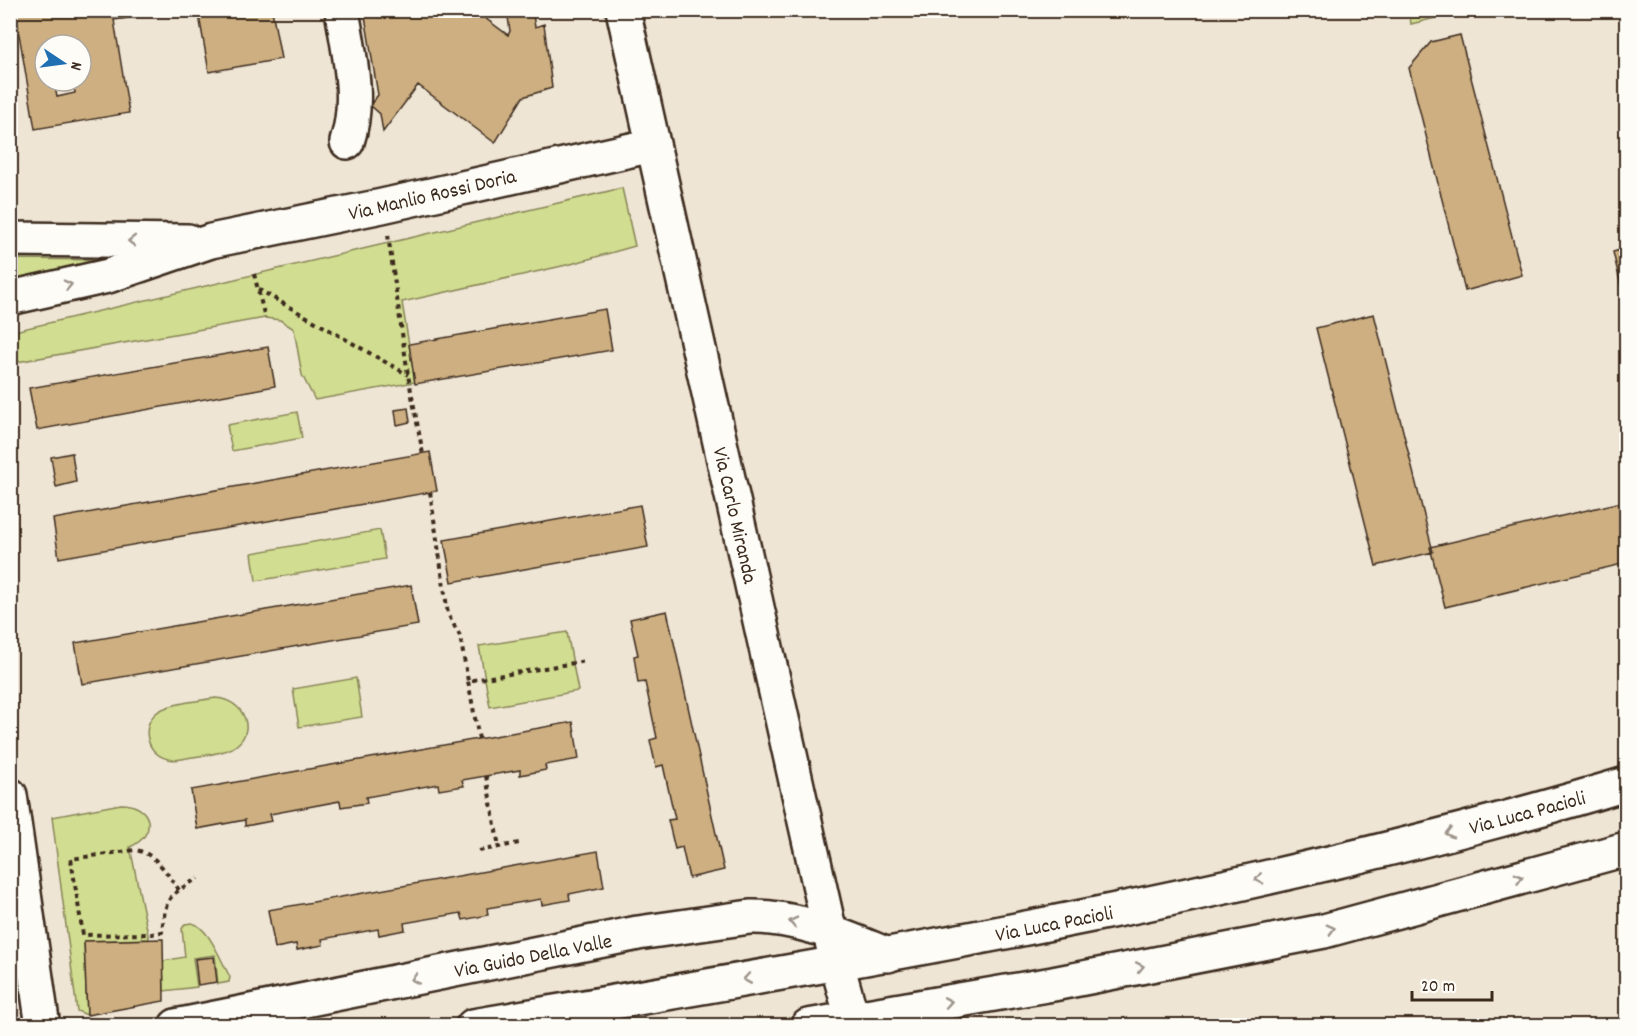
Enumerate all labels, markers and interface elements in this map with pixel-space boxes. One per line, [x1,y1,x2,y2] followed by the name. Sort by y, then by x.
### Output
[33,33,93,93] north arrow
[63,59,87,72] text: N
[346,163,520,231] street label: Via Manlio Rossi Doria
[127,235,136,247] one-way arrow
[62,279,72,292] one-way arrow
[703,445,764,588] street label: Via Carlo Miranda
[1466,785,1589,845] street label: Via Luca Pacioli
[1444,825,1454,838] one-way arrow
[1254,871,1264,884] one-way arrow
[1514,873,1524,886] one-way arrow
[993,900,1116,952] street label: Via Luca Pacioli
[788,916,798,929] one-way arrow
[1326,924,1336,937] one-way arrow
[452,928,615,988] street label: Via Guido Della Valle
[1135,961,1145,974] one-way arrow
[1412,964,1492,1002] scale bar
[410,972,420,985] one-way arrow
[742,972,752,985] one-way arrow
[1421,975,1455,1000] text: 20 m
[944,997,953,1009] one-way arrow

